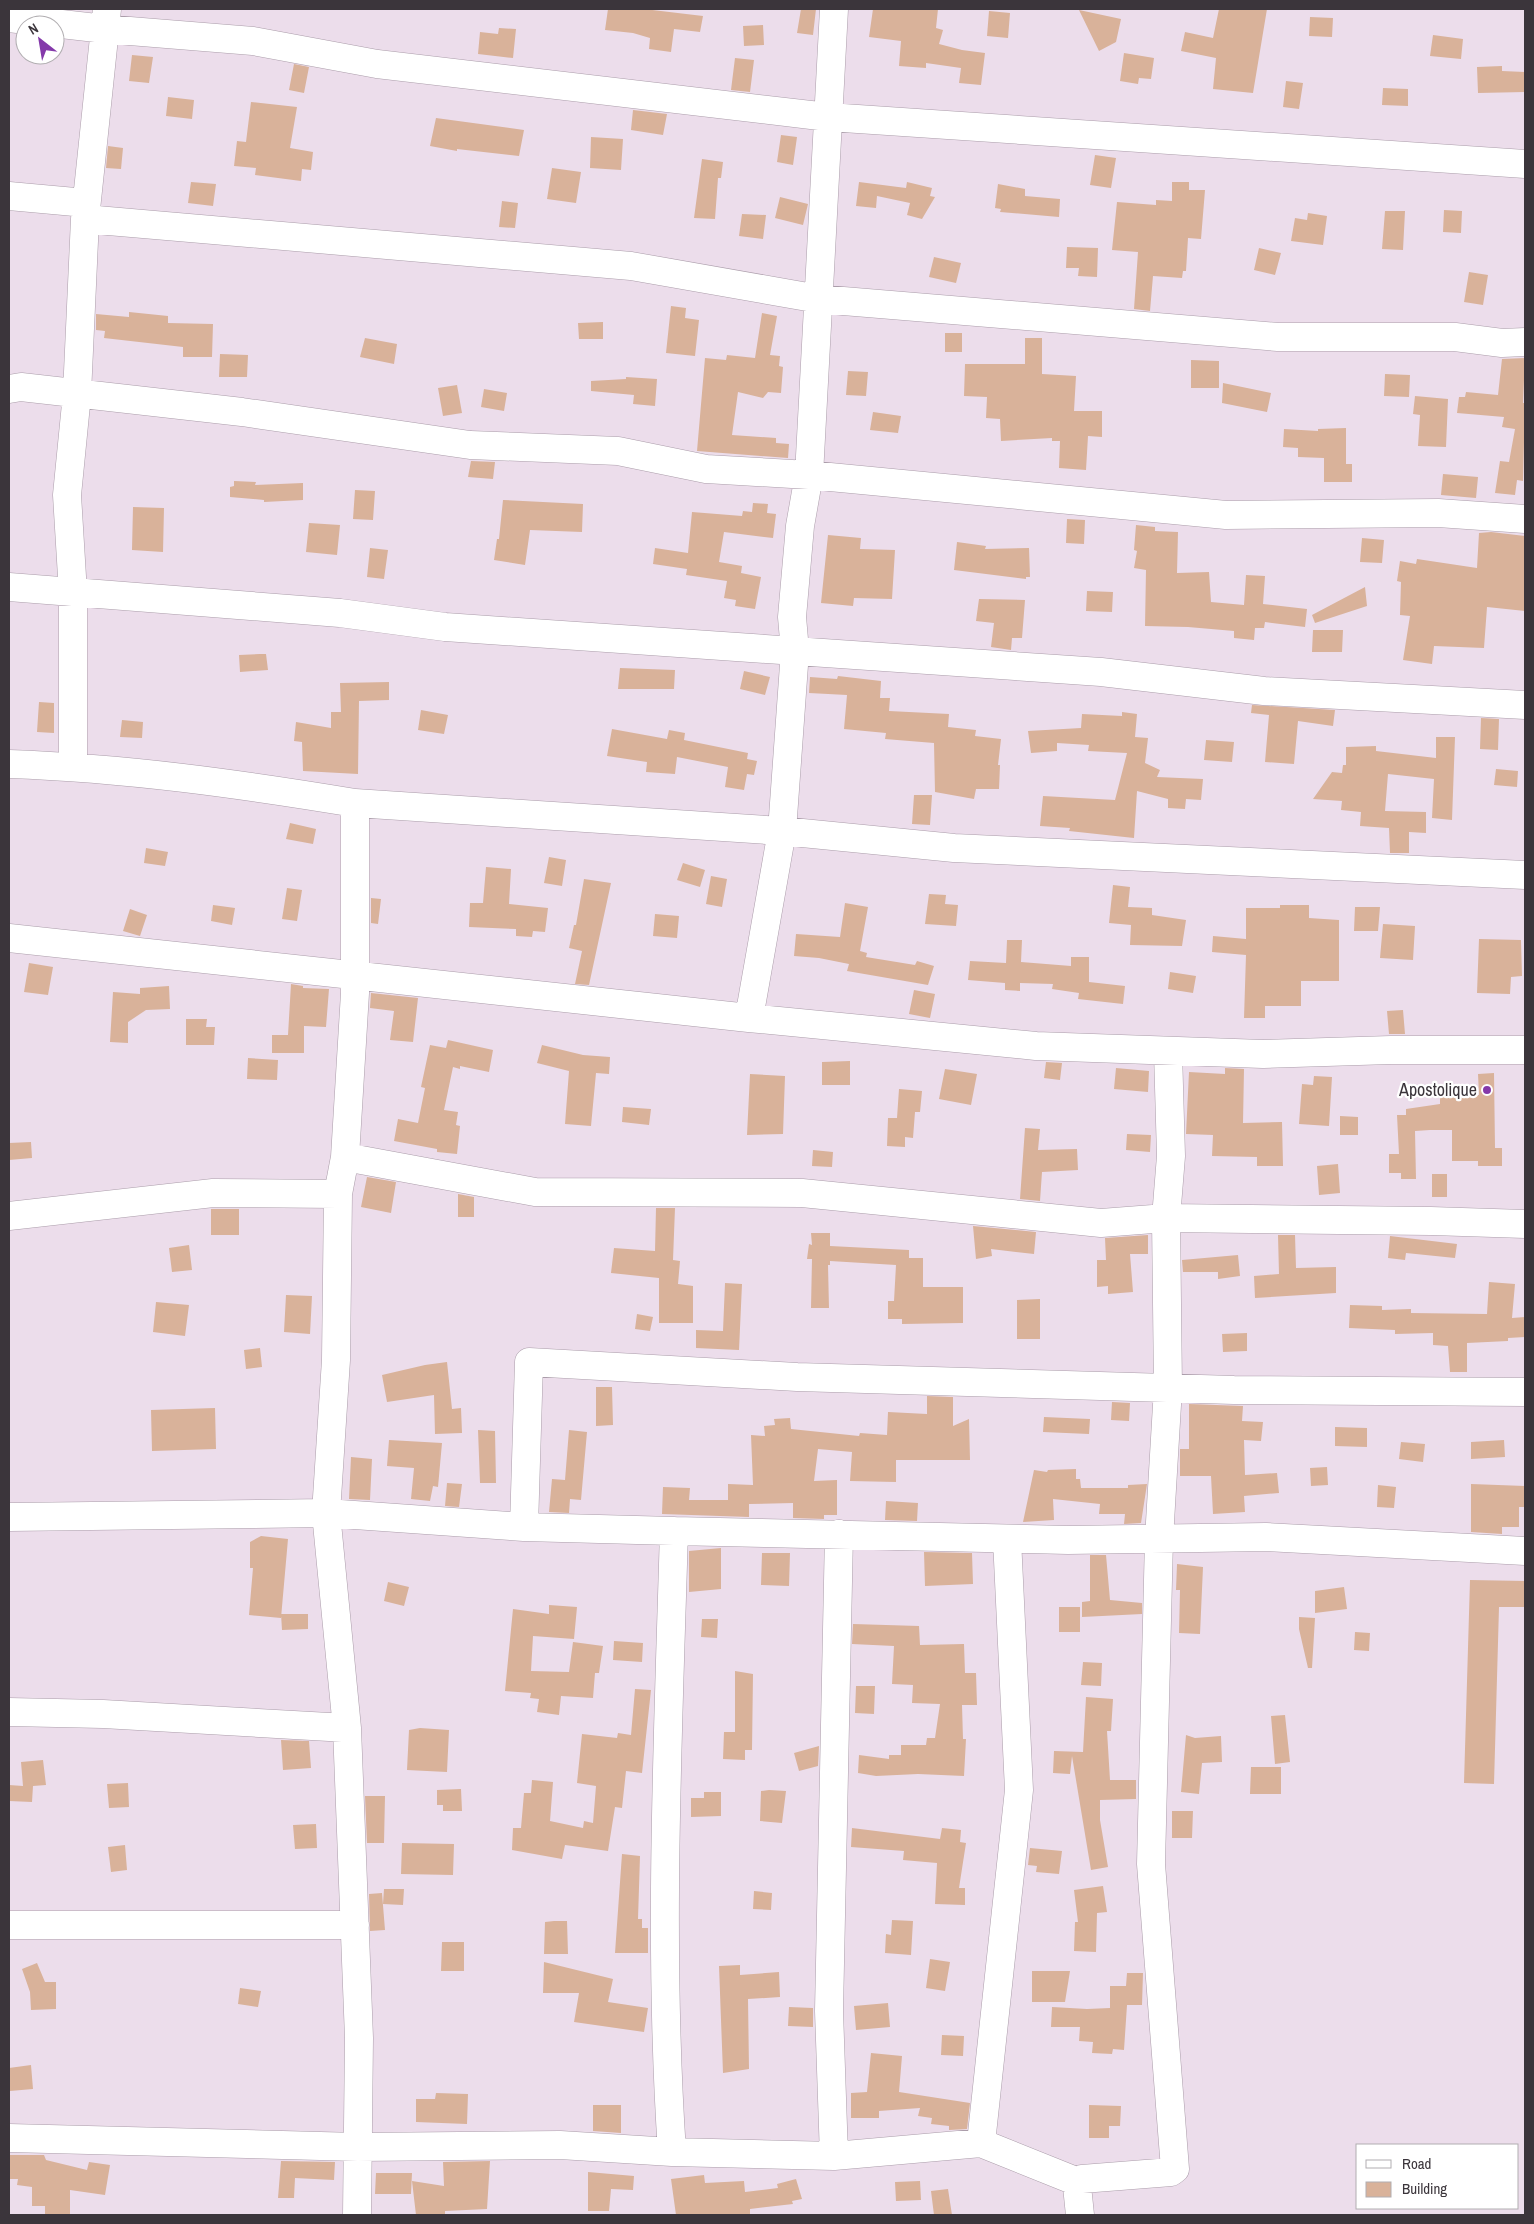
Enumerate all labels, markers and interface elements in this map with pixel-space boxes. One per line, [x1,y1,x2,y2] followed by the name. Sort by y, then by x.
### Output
[15,15,65,65] north arrow
[25,19,41,39] text: N
[1398,1077,1477,1102] place label: Apostolique
[1481,1084,1493,1096] marker: Apostolique
[1356,2144,1519,2209] legend
[1402,2153,1431,2174] text: Road
[1402,2178,1447,2199] text: Building

